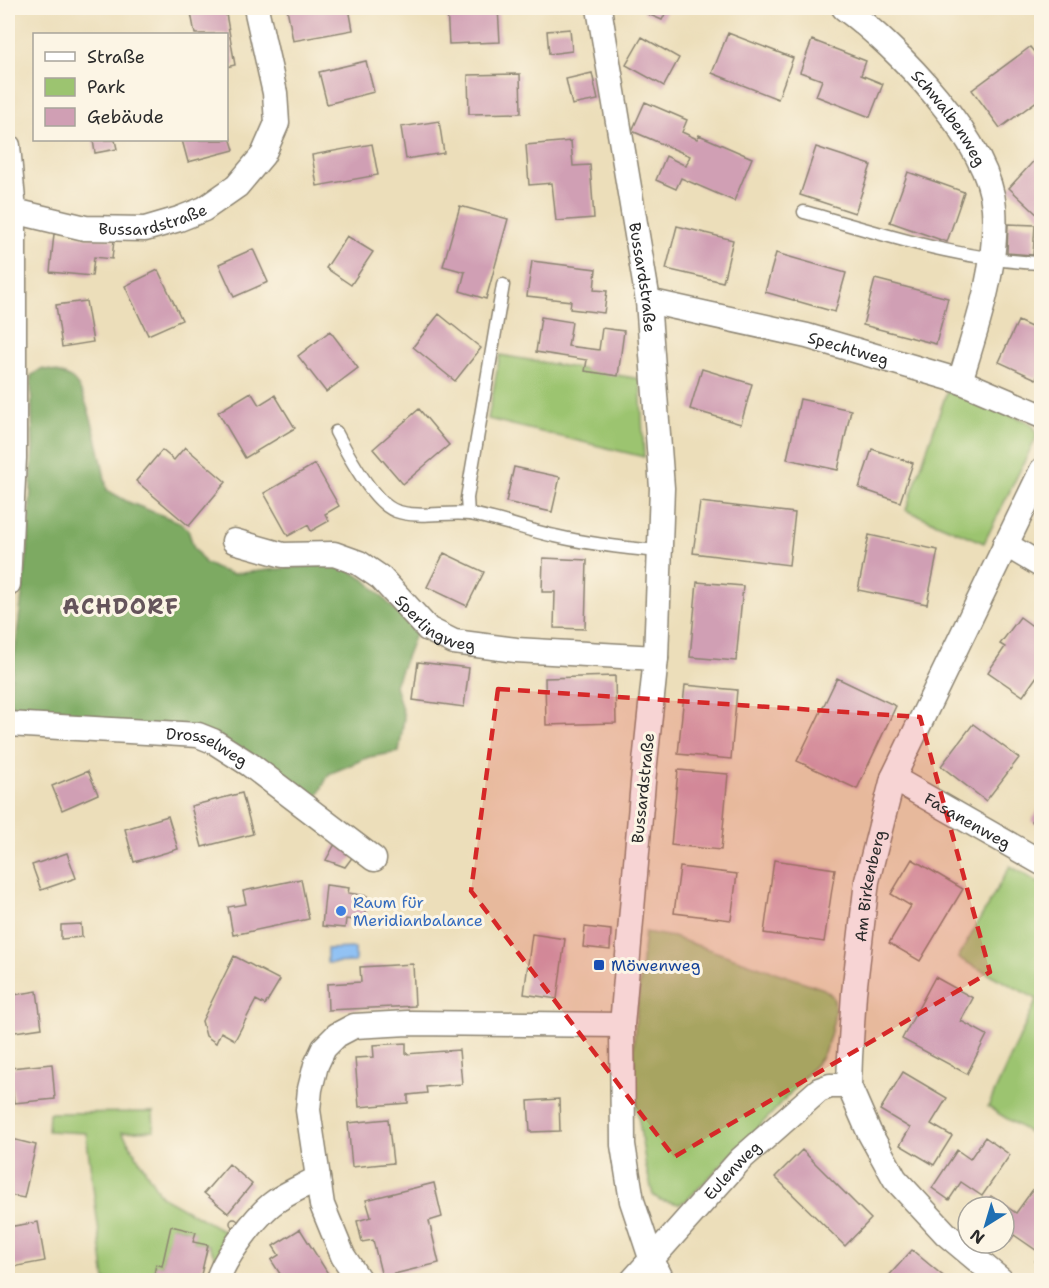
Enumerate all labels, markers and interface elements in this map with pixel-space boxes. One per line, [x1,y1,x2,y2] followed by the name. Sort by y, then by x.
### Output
[33,33,228,141] legend
[87,45,145,69] text: Straße
[907,65,991,170] street label: Schwalbenweg
[87,75,126,99] text: Park
[87,105,164,129] text: Gebäude
[98,198,210,240] street label: Bussardstraße
[625,221,661,333] street label: Bussardstraße
[806,326,892,370] street label: Spechtweg
[391,590,477,655] street label: Sperlingweg
[63,592,179,621] district label: ACHDORF
[165,723,252,771] street label: Drosselweg
[627,732,659,844] street label: Bussardstraße
[921,788,1015,854] street label: Fasanenweg
[850,827,890,943] street label: Am Birkenberg
[353,892,483,931] place label: Raum für Meridianbalance
[334,904,348,918] marker: Raum für Meridianbalance
[611,955,701,976] place label: Möwenweg
[592,958,606,972] marker: Möwenweg
[699,1136,765,1204] street label: Eulenweg
[956,1195,1016,1255] north arrow
[966,1224,989,1249] text: N

